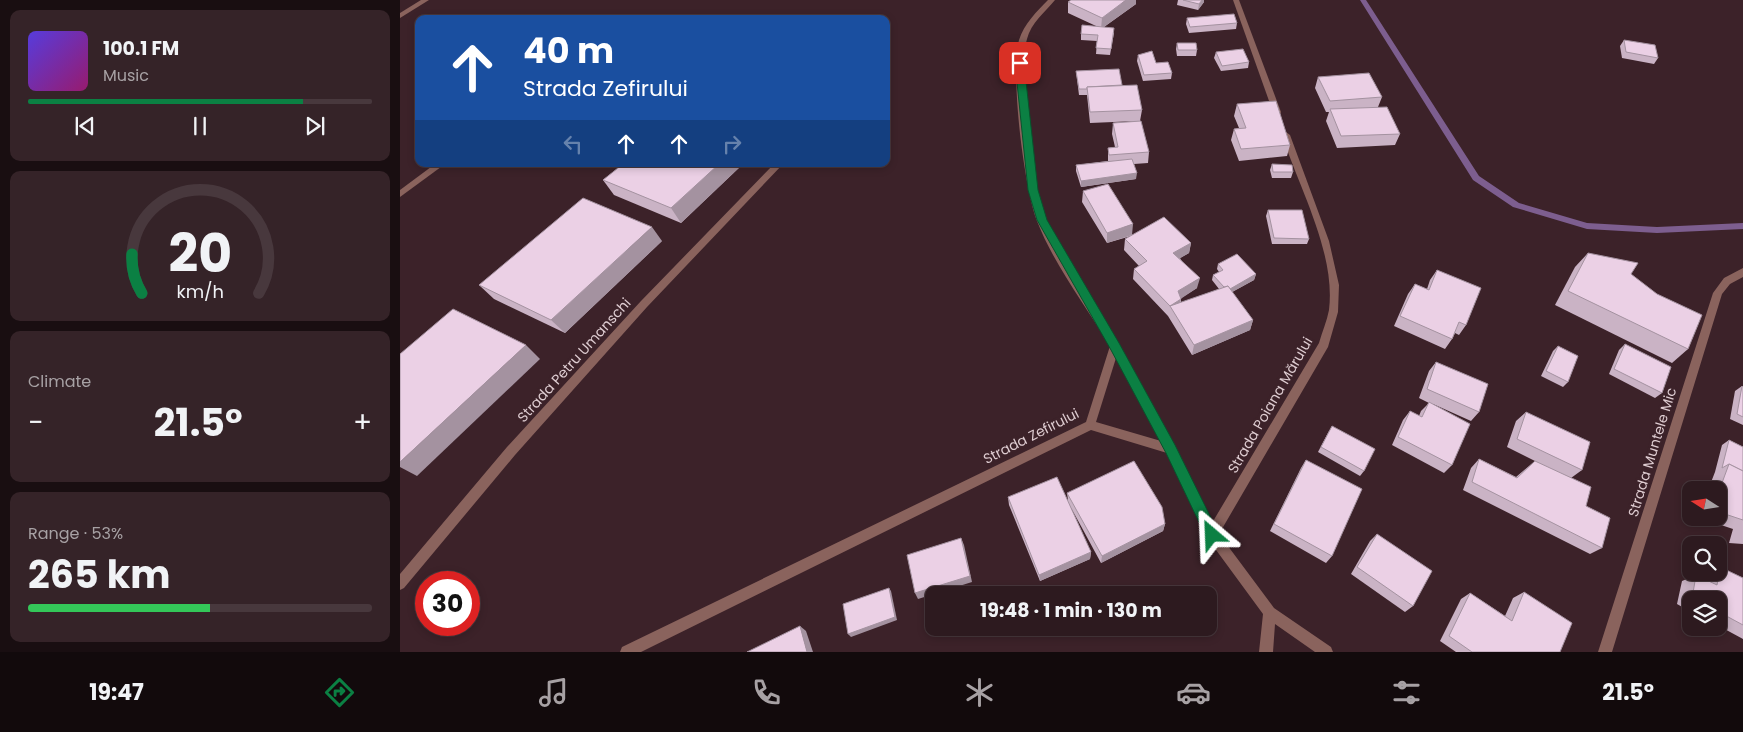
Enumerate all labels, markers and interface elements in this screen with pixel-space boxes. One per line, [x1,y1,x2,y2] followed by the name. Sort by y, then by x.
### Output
[523,26,614,75] text: 40 m
[103,35,179,62] text: 100.1 FM
[440,35,505,100] icon: ahead
[999,42,1041,84] pin
[1006,49,1034,77] icon: arrive
[103,64,149,87] text: Music
[523,73,688,104] text: Strada Zefirului
[71,112,99,140] icon: previous
[186,112,214,140] icon: pause
[301,112,329,140] icon: next
[559,130,587,158] icon: left
[612,130,640,158] icon: ahead
[665,130,693,158] icon: ahead
[718,130,746,158] icon: right
[168,217,232,290] text: 20
[176,279,224,304] text: km/h
[513,293,635,427] street label: Strada Petru Umanschi
[1223,333,1317,477] street label: Strada Poiana Mărului
[28,370,91,393] text: Climate
[1623,385,1681,519] street label: Strada Muntele Mic
[154,396,243,449] text: 21.5°
[28,403,43,442] text: −
[353,403,372,442] text: +
[980,403,1082,469] street label: Strada Zefirului
[1682,481,1728,526] north arrow
[1682,481,1727,636] map controls
[1185,508,1237,560] position arrow
[28,522,123,545] text: Range · 53%
[1682,536,1727,581] button: search
[28,548,170,601] text: 265 km
[415,571,480,636] speed limit sign: 30
[1682,591,1727,636] button: layers
[980,597,1162,624] text: 19:48 · 1 min · 130 m
[322,675,357,710] icon: directions
[536,675,571,710] icon: music
[749,675,784,710] icon: phone
[962,675,997,710] icon: climate
[1176,675,1211,710] icon: car
[1389,675,1424,710] icon: filters
[89,677,144,708] text: 19:47
[1602,677,1654,708] text: 21.5°

